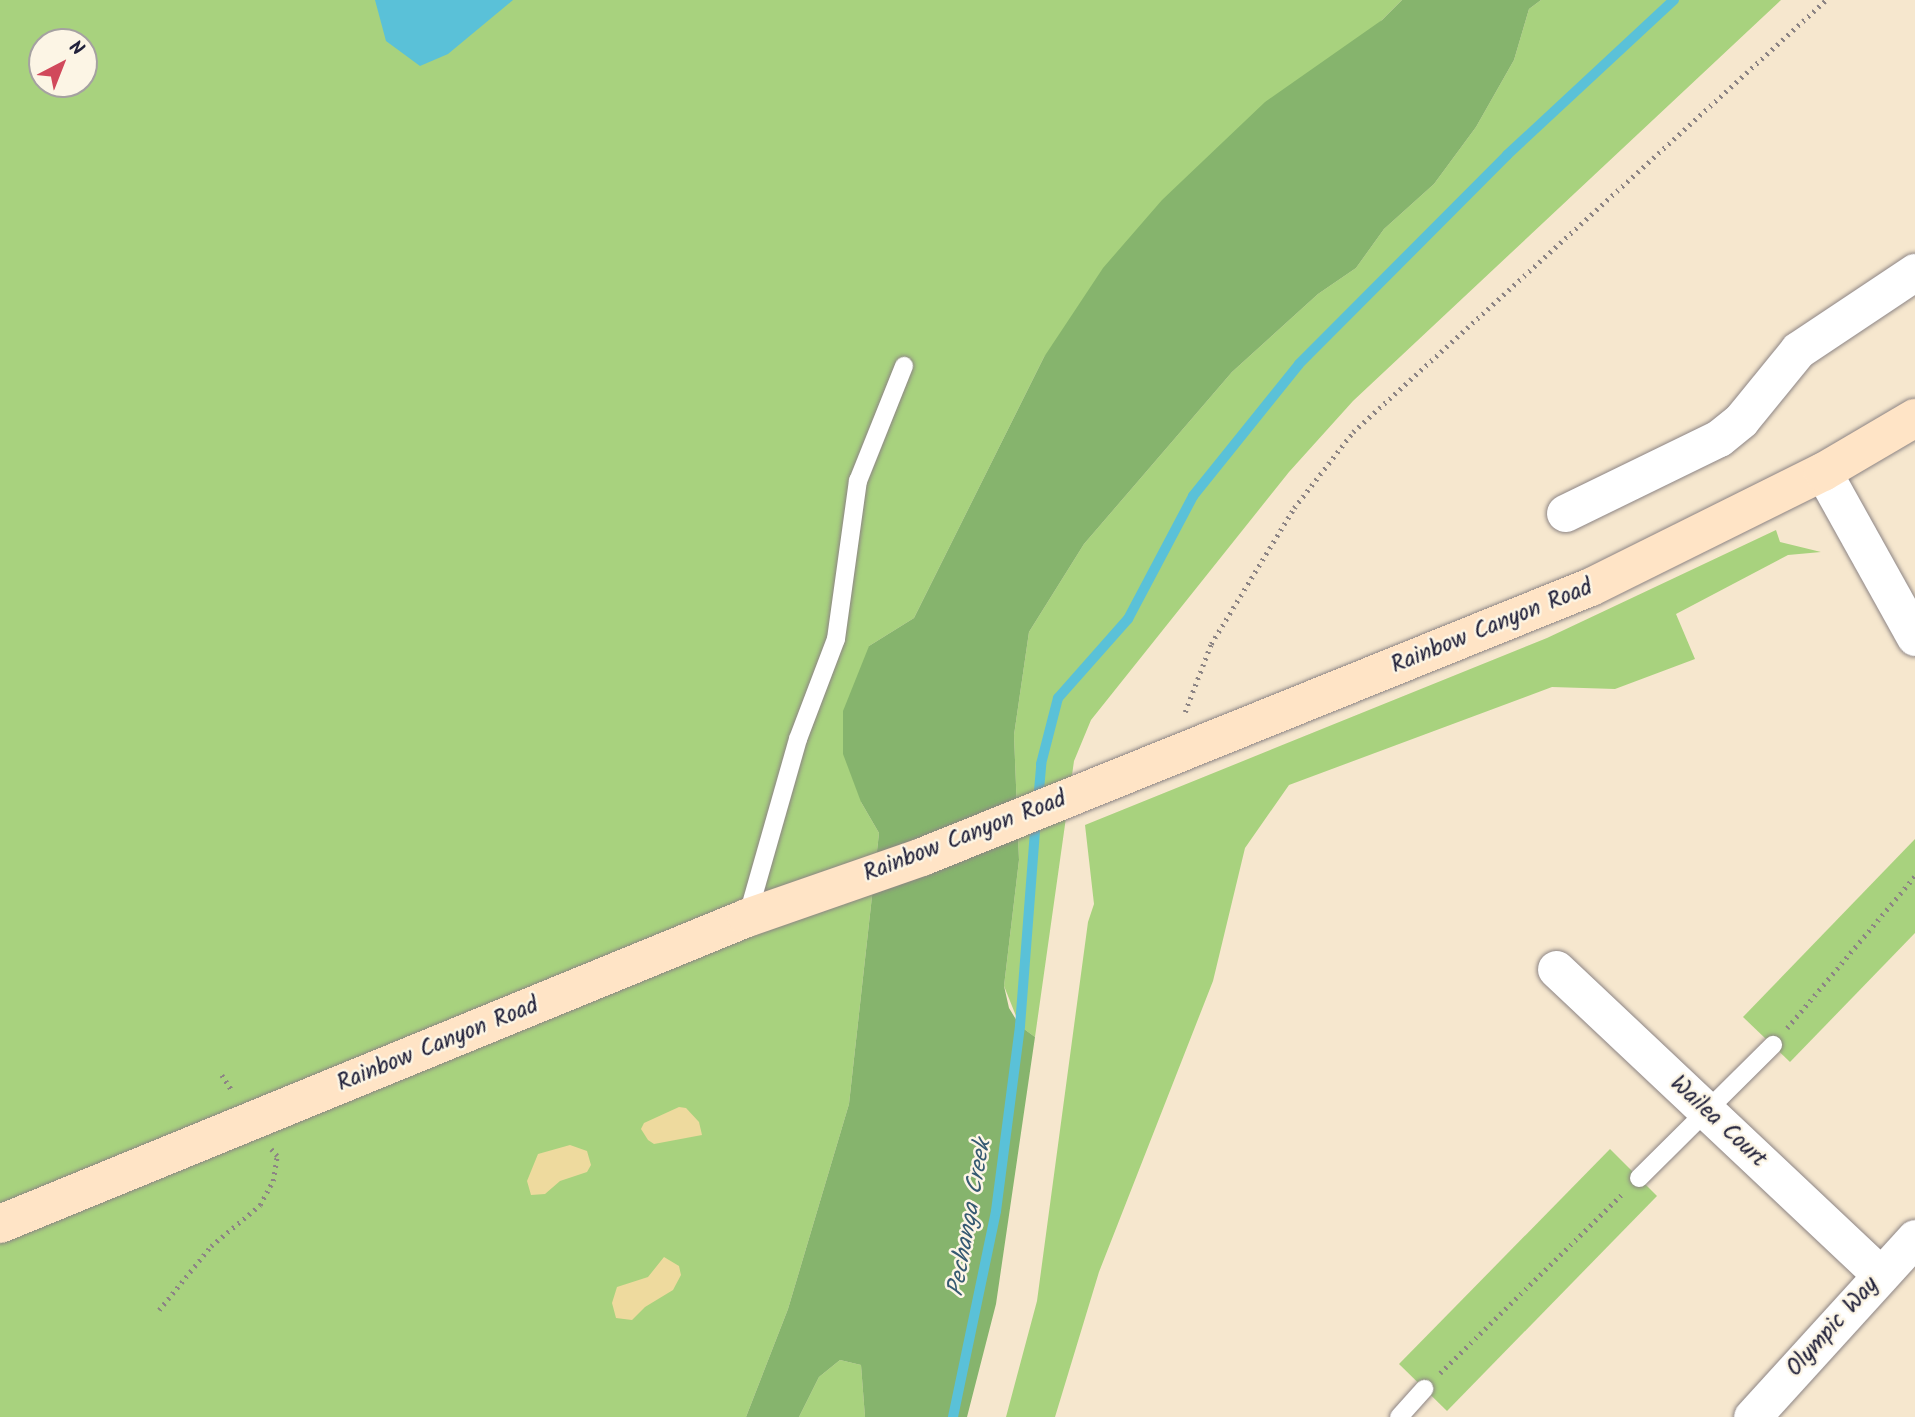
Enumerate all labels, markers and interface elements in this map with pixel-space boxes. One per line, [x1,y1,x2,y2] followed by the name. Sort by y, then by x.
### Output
[28,28,98,98] north arrow
[61,34,90,64] text: N
[1387,574,1597,680] street label: Rainbow Canyon Road
[860,786,1070,888] street label: Rainbow Canyon Road
[333,992,543,1098] street label: Rainbow Canyon Road
[1664,1070,1772,1174] street label: Wailea Court
[942,1137,998,1299] water label: Pechanga Creek
[1781,1272,1885,1382] street label: Olympic Way

